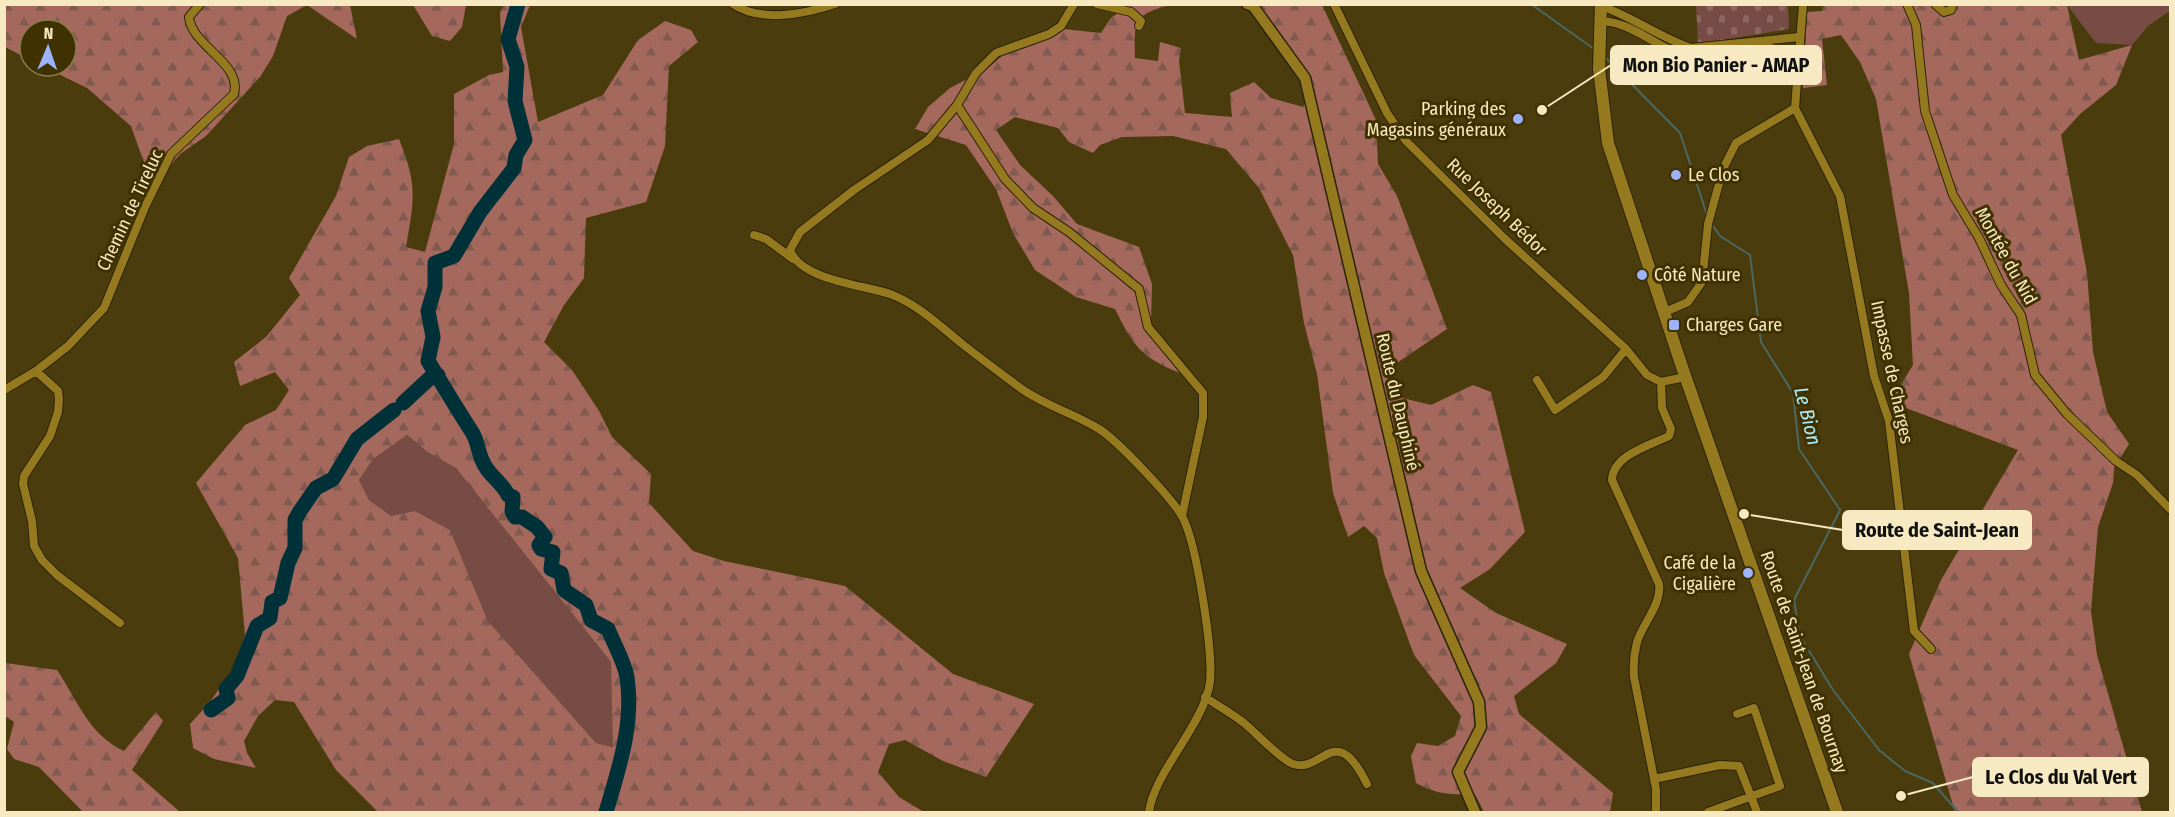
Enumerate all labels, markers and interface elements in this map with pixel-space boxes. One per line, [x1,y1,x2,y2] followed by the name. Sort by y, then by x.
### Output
[18,18,78,78] north arrow
[43,24,54,43] text: N
[1611,46,1821,84] callout: Mon Bio Panier - AMAP
[1623,53,1809,77] text: Mon Bio Panier - AMAP
[1367,98,1506,141] place label: Parking des Magasins généraux
[1511,112,1525,126] marker: Parking des Magasins généraux
[92,145,168,274] street label: Chemin de Tireluc
[1442,154,1552,261] street label: Rue Joseph Bédor
[1688,164,1740,186] place label: Le Clos
[1669,168,1683,182] marker: Le Clos
[1970,204,2042,308] street label: Montée du Nid
[1654,264,1741,286] place label: Côté Nature
[1635,268,1649,282] marker: Côté Nature
[1866,298,1918,446] street label: Impasse de Charges
[1686,314,1782,336] place label: Charges Gare
[1667,318,1681,332] marker: Charges Gare
[1371,331,1425,473] street label: Route du Dauphiné
[1789,384,1827,448] water label: Le Bion
[1843,511,2031,549] callout: Route de Saint-Jean
[1855,518,2019,542] text: Route de Saint-Jean
[1756,548,1852,776] street label: Route de Saint-Jean de Bournay
[1664,552,1736,595] place label: Café de la Cigalière
[1741,566,1755,580] marker: Café de la Cigalière
[1973,758,2148,796] callout: Le Clos du Val Vert
[1985,765,2138,789] text: Le Clos du Val Vert

